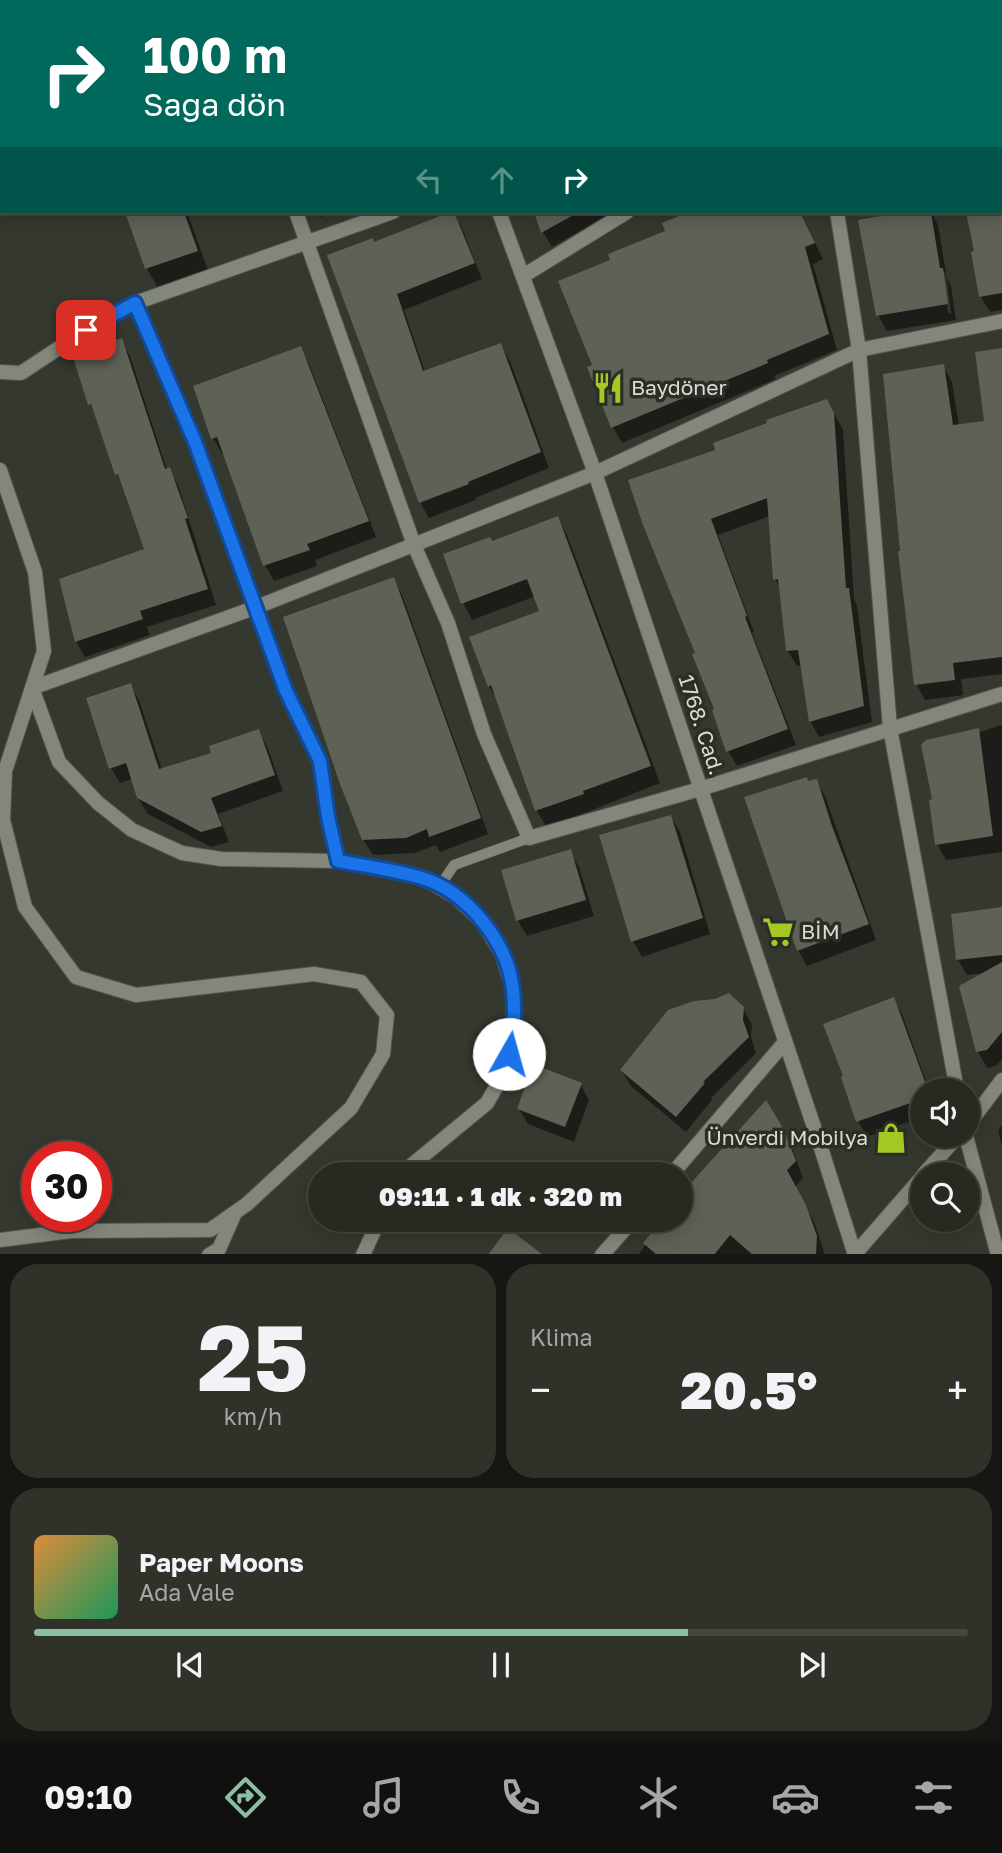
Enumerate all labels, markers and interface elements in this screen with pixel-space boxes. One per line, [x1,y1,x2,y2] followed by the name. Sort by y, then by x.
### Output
[143,25,287,84] text: 100 m
[28,28,119,119] icon: right
[143,85,286,123] text: Sağa dön
[410,161,448,199] icon: left
[483,161,521,199] icon: ahead
[556,161,594,199] icon: right
[56,300,116,360] pin
[67,311,105,349] icon: arrive
[591,371,625,405] restaurant icon: Baydöner
[631,374,727,400] place label: Baydöner
[674,671,730,778] street label: 1768. Cad.
[761,915,795,949] supermarket icon: BİM
[801,918,840,944] place label: BİM
[472,1017,546,1091] position arrow
[910,1078,980,1232] map controls
[910,1078,980,1148] button: sound
[874,1121,908,1155] shop icon: Ünverdi Mobilya
[706,1124,868,1150] place label: Ünverdi Mobilya
[21,1141,112,1232] speed limit sign: 30
[910,1162,980,1232] button: search
[379,1181,622,1212] text: 09:11 · 1 dk · 320 m
[197,1302,309,1411] text: 25
[530,1323,593,1351] text: Klima
[681,1358,817,1420] text: 20.5°
[530,1367,551,1412] text: −
[947,1367,968,1412] text: +
[224,1402,282,1430] text: km/h
[139,1547,304,1578] text: Paper Moons
[139,1578,235,1606] text: Ada Vale
[171,1646,209,1684] icon: previous
[482,1646,520,1684] icon: pause
[793,1646,831,1684] icon: next
[221,1773,270,1822] icon: directions
[359,1773,408,1822] icon: music
[496,1773,545,1822] icon: phone
[634,1773,683,1822] icon: climate
[771,1773,820,1822] icon: car
[909,1773,958,1822] icon: filters
[44,1778,133,1816] text: 09:10

